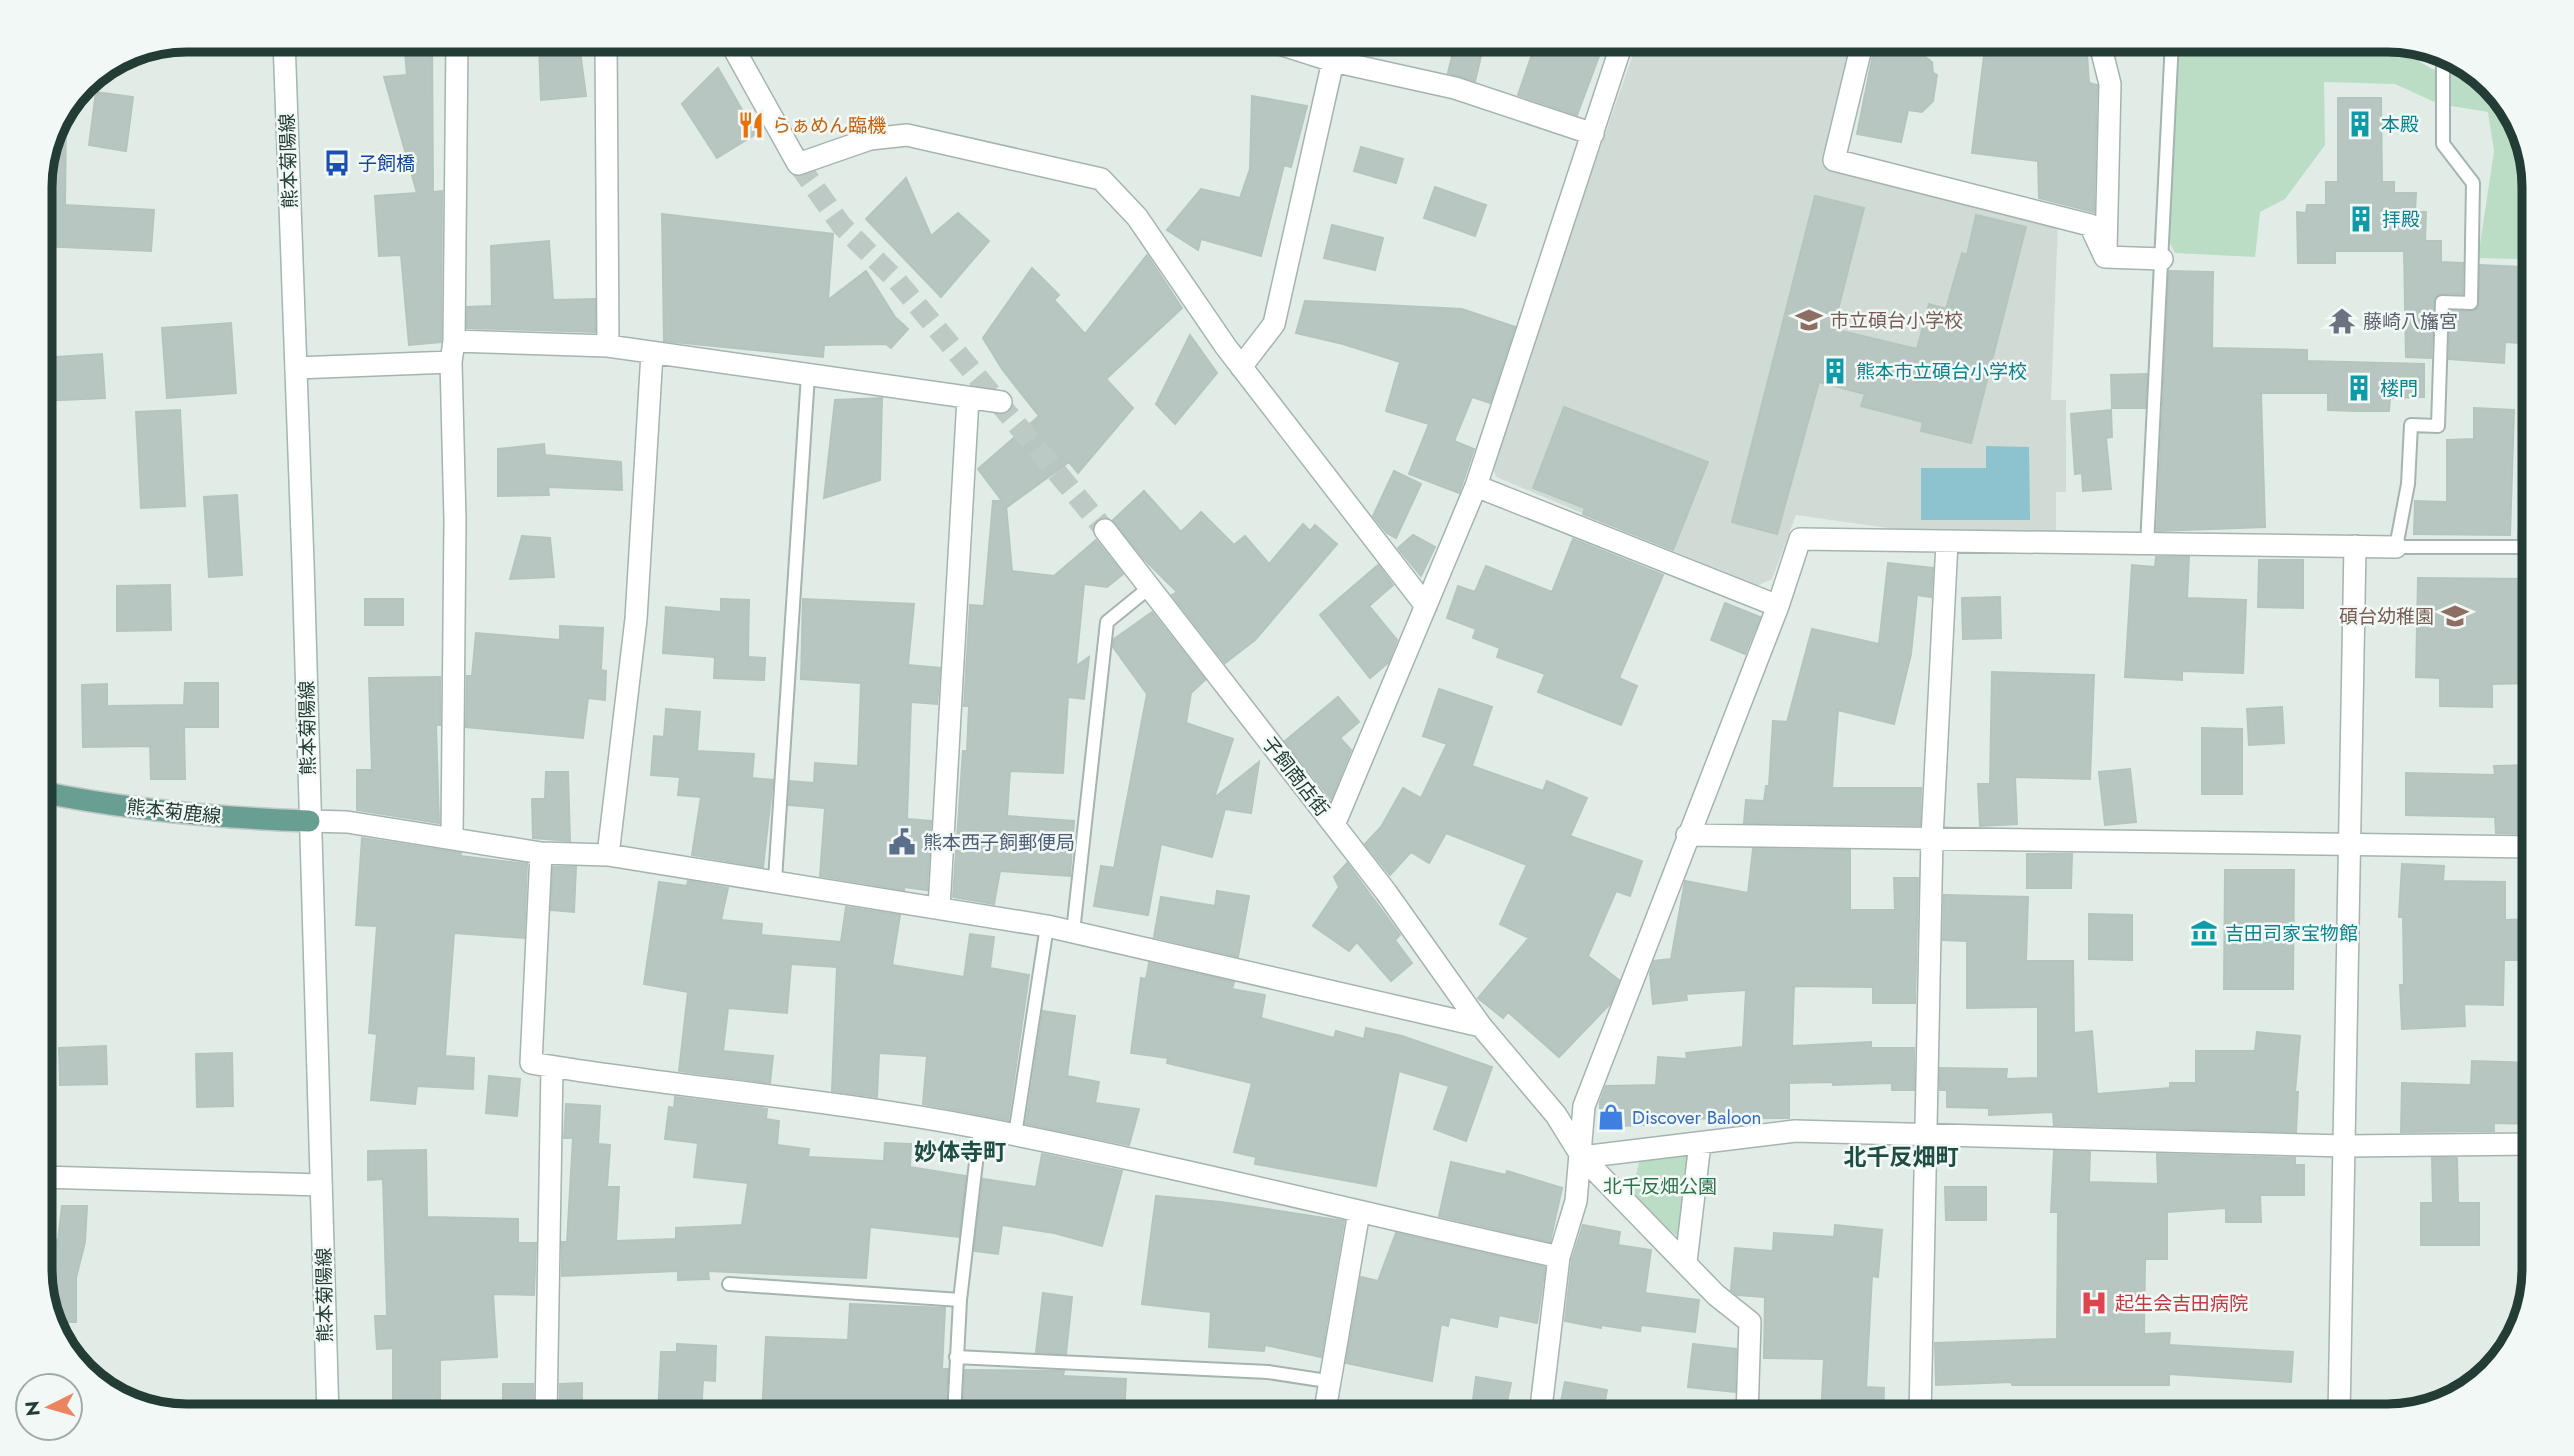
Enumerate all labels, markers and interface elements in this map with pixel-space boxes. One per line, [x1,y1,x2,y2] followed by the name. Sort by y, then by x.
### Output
[2345,109,2375,139] building icon: 本殿
[736,110,766,140] restaurant icon: らぁめん臨機
[2381,111,2419,138] place label: 本殿
[772,112,886,139] place label: らぁめん臨機
[273,113,304,209] street label: 熊本菊陽線
[322,148,352,178] bus stop icon: 子飼橋
[358,150,415,177] place label: 子飼橋
[2346,204,2376,234] building icon: 拝殿
[2382,206,2420,233] place label: 拝殿
[1794,305,1824,335] school or university icon: 市立碩台小学校
[2327,306,2357,336] temple icon: 藤崎八旛宮
[1830,307,1963,334] place label: 市立碩台小学校
[2363,308,2458,335] place label: 藤崎八旛宮
[1820,356,1850,386] building icon: 熊本市立碩台小学校
[1856,358,2027,385] place label: 熊本市立碩台小学校
[2344,373,2374,403] building icon: 楼門
[2380,375,2418,402] place label: 楼門
[2440,601,2470,631] school or university icon: 碩台幼稚園
[2339,603,2434,630] place label: 碩台幼稚園
[293,680,322,776] street label: 熊本菊陽線
[1256,731,1335,822] street label: 子飼商店街
[125,793,223,830] street label: 熊本菊鹿線
[887,827,917,857] public building icon: 熊本西子飼郵便局
[923,829,1075,856] place label: 熊本西子飼郵便局
[2189,918,2219,948] museum icon: 吉田司家宝物館
[2225,920,2358,947] place label: 吉田司家宝物館
[1596,1102,1626,1132] shop icon: Discover Baloon
[1632,1104,1762,1131] place label: Discover Baloon
[914,1135,1006,1169] district label: 妙体寺町
[1844,1140,1959,1174] district label: 北千反畑町
[1603,1173,1717,1200] park label: 北千反畑公園
[310,1247,339,1343] street label: 熊本菊陽線
[2079,1288,2109,1318] hospital icon: 起生会吉田病院
[2115,1290,2248,1317] place label: 起生会吉田病院
[14,1372,84,1442] north arrow
[18,1400,47,1417] text: N

